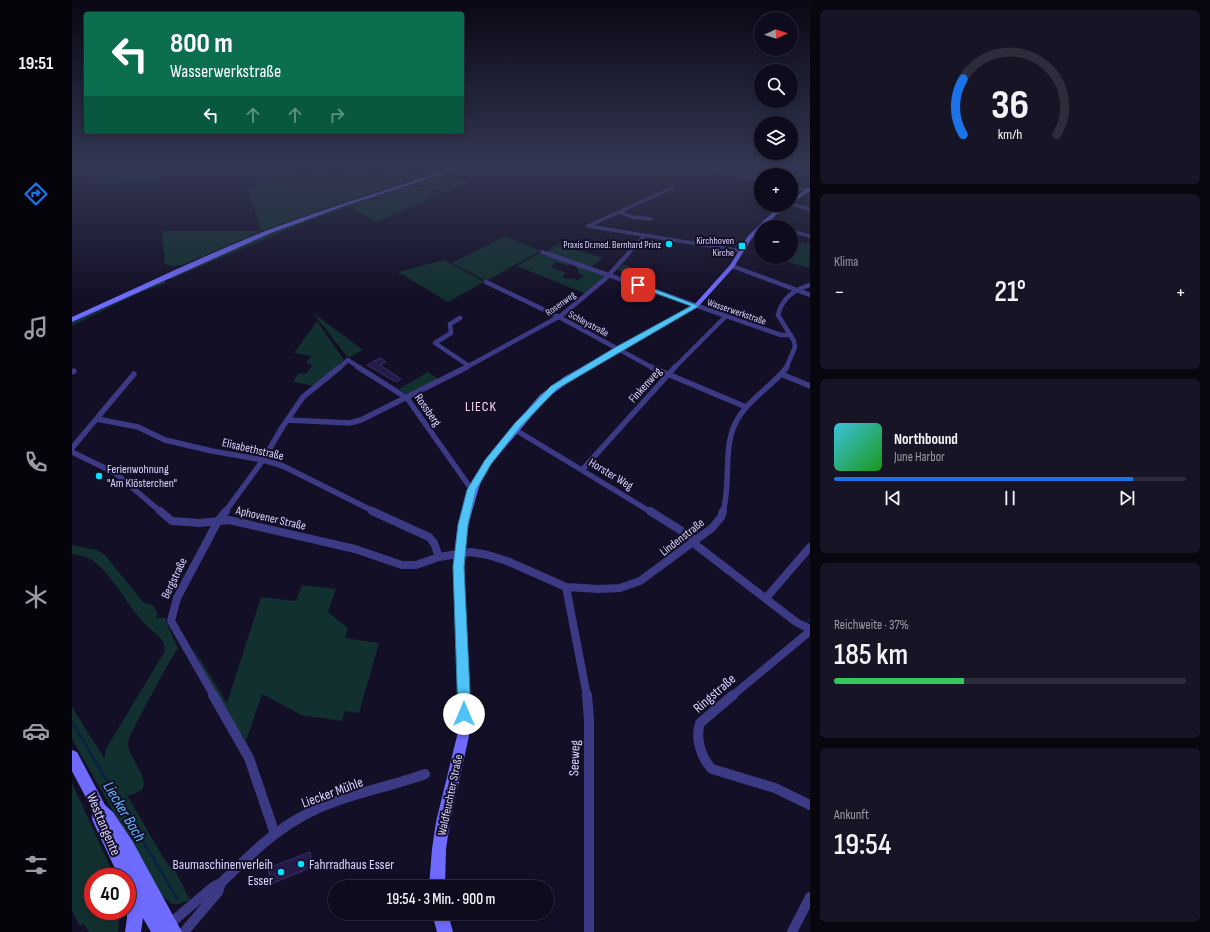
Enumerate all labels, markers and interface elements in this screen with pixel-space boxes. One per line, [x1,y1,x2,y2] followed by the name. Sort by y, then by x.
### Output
[754,12,798,56] north arrow
[754,12,798,264] map controls
[170,27,233,60] text: 800 m
[104,28,156,80] icon: left
[19,53,53,74] text: 19:51
[170,61,281,82] text: Wasserwerkstraße
[754,64,798,108] button: search
[991,81,1029,130] text: 36
[200,104,222,126] icon: left
[242,104,264,126] icon: ahead
[284,104,306,126] icon: ahead
[326,104,348,126] icon: right
[754,116,798,160] button: layers
[998,126,1022,143] text: km/h
[754,168,798,212] button: +
[22,180,50,208] icon: directions
[754,220,798,264] button: −
[696,235,734,259] place label: Kirchhoven Kirche
[563,239,661,251] place label: Praxis Dr.med. Bernhard Prinz
[664,239,674,249] marker: Praxis Dr.med. Bernhard Prinz
[737,241,747,251] marker: Kirchhoven Kirche
[834,254,858,270] text: Klima
[621,268,655,302] pin
[627,274,649,296] icon: arrive
[994,274,1026,310] text: 21°
[834,279,845,306] text: −
[1175,279,1186,306] text: +
[543,289,578,319] street label: Rosenweg
[706,296,768,328] street label: Wasserwerkstraße
[566,308,611,339] street label: Schleystraße
[22,314,50,342] icon: music
[625,364,665,406] street label: Finkenweg
[411,391,444,430] street label: Rossberg
[465,398,497,415] district label: LIECK
[894,430,958,449] text: Northbound
[221,435,285,464] street label: Elisabethstraße
[22,448,50,476] icon: phone
[894,449,945,465] text: June Harbor
[586,455,636,494] street label: Horster Weg
[107,462,177,491] place label: Ferienwohnung "Am Klösterchen"
[94,471,104,481] marker: Ferienwohnung "Am Klösterchen"
[882,487,904,509] icon: previous
[999,487,1021,509] icon: pause
[1116,487,1138,509] icon: next
[233,503,308,534] street label: Aphovener Straße
[657,515,708,559] street label: Lindenstraße
[158,555,191,601] street label: Bergstraße
[22,583,50,611] icon: climate
[834,617,909,633] text: Reichweite · 37%
[834,637,908,673] text: 185 km
[690,670,739,716] street label: Ringstraße
[443,693,485,735] position arrow
[22,717,50,745] icon: car
[565,739,584,776] street label: Seeweg
[435,753,466,837] street label: Waldfeuchter Straße
[299,773,365,811] street label: Liecker Mühle
[98,778,149,845] water label: Liecker Bach
[83,790,124,858] street label: Westtangente
[834,807,869,823] text: Ankunft
[834,827,891,863] text: 19:54
[22,851,50,879] icon: filters
[173,856,273,889] place label: Baumaschinenverleih Esser
[309,856,394,873] place label: Fahrradhaus Esser
[296,859,306,869] marker: Fahrradhaus Esser
[276,867,286,877] marker: Baumaschinenverleih Esser
[84,868,136,920] speed limit sign: 40
[387,890,495,909] text: 19:54 · 3 Min. · 900 m

